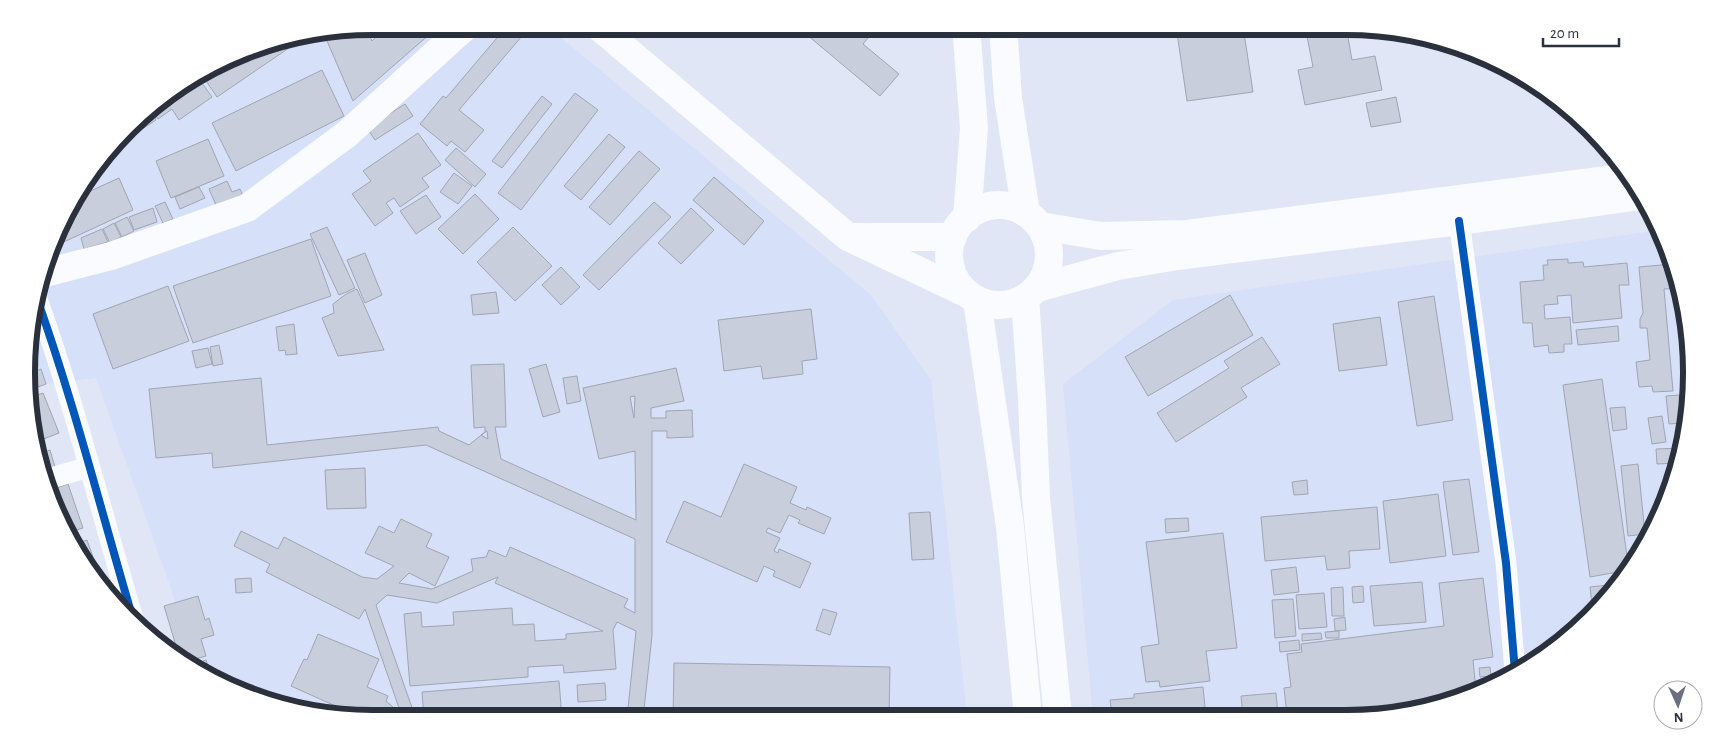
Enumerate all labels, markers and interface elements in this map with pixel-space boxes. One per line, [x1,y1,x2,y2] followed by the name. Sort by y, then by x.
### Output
[1543,15,1619,47] scale bar
[1550,26,1579,41] text: 20 m
[1653,680,1703,730] north arrow
[1673,710,1684,724] text: N

